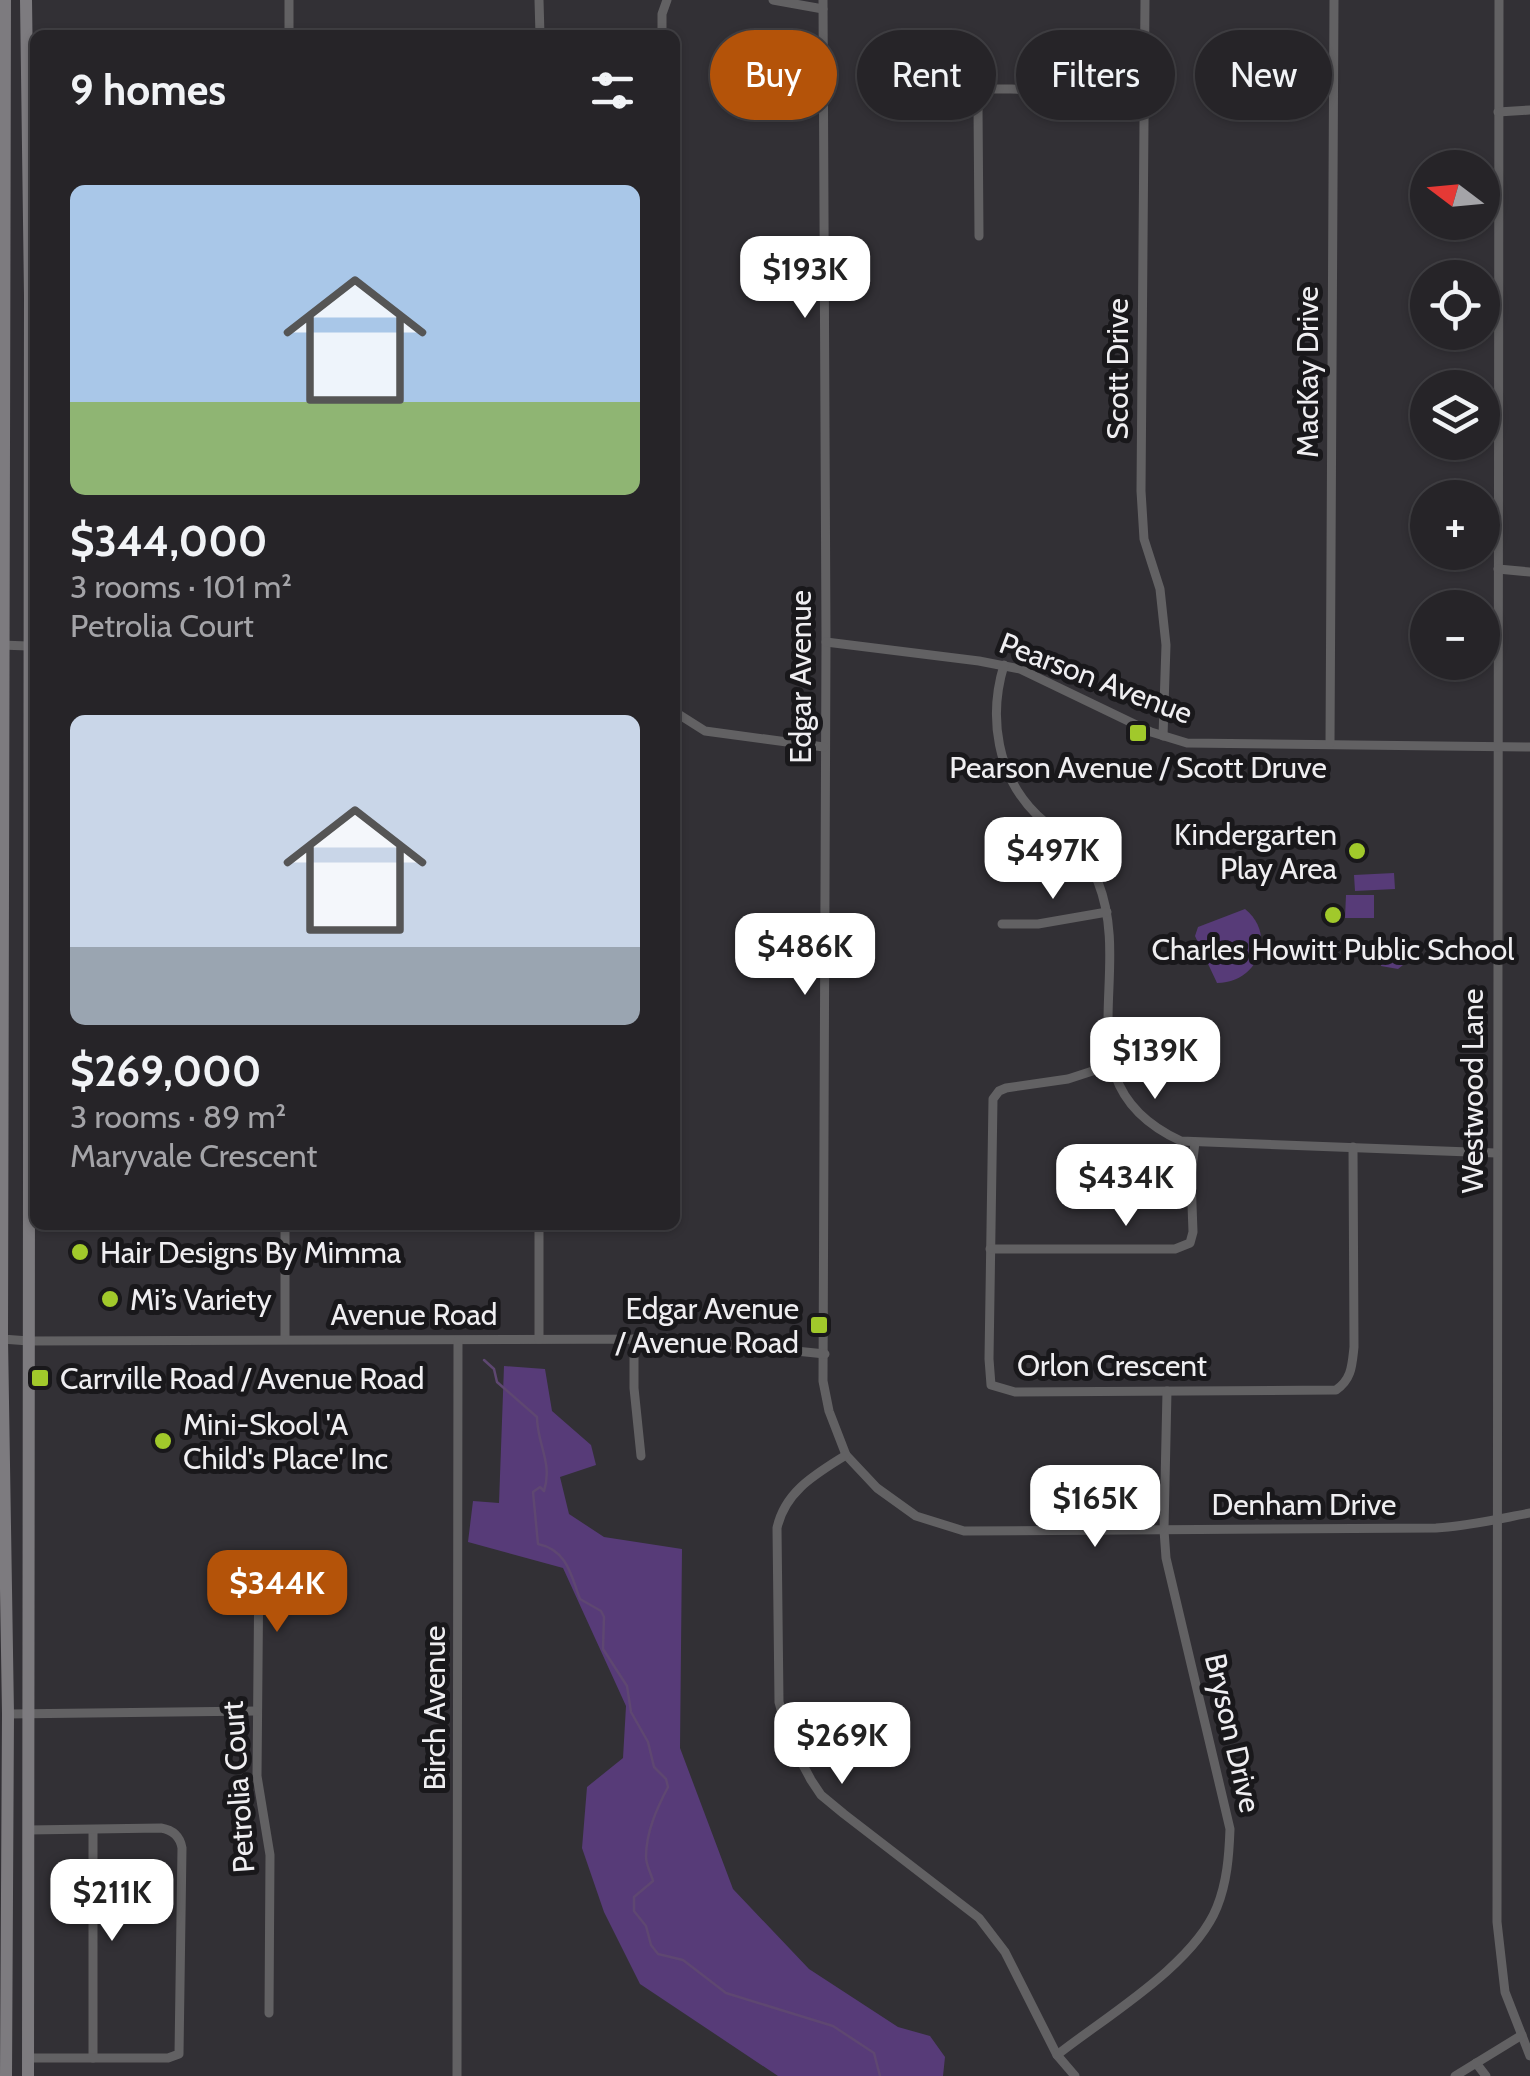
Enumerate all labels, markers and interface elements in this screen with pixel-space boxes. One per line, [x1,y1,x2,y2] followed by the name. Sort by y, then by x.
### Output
[710,30,837,120] chip: Buy
[857,30,996,120] chip: Rent
[1016,30,1175,120] chip: Filters
[1195,30,1332,120] chip: New
[585,63,640,118] icon: filters
[70,64,226,116] text: 9 homes
[1410,150,1500,240] north arrow
[1410,150,1500,680] map controls
[735,236,875,321] pin: $193K
[762,249,848,288] text: $193K
[265,250,445,430] icon: home
[1410,260,1500,350] button: locate
[1289,286,1326,458] street label: MacKay Drive
[1099,298,1136,440] street label: Scott Drive
[1410,370,1500,460] button: layers
[1410,480,1500,570] button: +
[70,515,267,567] text: $344,000
[70,567,292,606] text: 3 rooms · 101 m²
[782,590,819,764] street label: Edgar Avenue
[1410,590,1500,680] button: −
[70,606,254,645] text: Petrolia Court
[994,624,1198,732] street label: Pearson Avenue
[1127,722,1149,744] marker: Pearson Avenue / Scott Druve
[949,749,1327,786] place label: Pearson Avenue / Scott Druve
[265,780,445,960] icon: home
[1174,816,1338,887] place label: Kindergarten Play Area
[983,817,1123,902] pin: $497K
[1007,830,1099,869] text: $497K
[1346,840,1368,862] marker: Kindergarten Play Area
[1322,904,1344,926] marker: Charles Howitt Public School
[735,913,875,998] pin: $486K
[757,926,853,965] text: $486K
[1152,931,1514,968] place label: Charles Howitt Public School
[1454,989,1491,1193] street label: Westwood Lane
[1085,1017,1225,1102] pin: $139K
[1112,1030,1198,1069] text: $139K
[70,1045,261,1097] text: $269,000
[70,1097,286,1136] text: 3 rooms · 89 m²
[70,1136,317,1175] text: Maryvale Crescent
[1056,1144,1196,1229] pin: $434K
[1078,1157,1174,1196] text: $434K
[100,1234,402,1271] place label: Hair Designs By Mimma
[69,1241,91,1263] marker: Hair Designs By Mimma
[130,1281,272,1318] place label: Mi’s Variety
[99,1288,121,1310] marker: Mi’s Variety
[615,1290,799,1361] place label: Edgar Avenue / Avenue Road
[331,1296,497,1333] street label: Avenue Road
[808,1314,830,1336] marker: Edgar Avenue / Avenue Road
[1017,1347,1207,1384] street label: Orlon Crescent
[60,1360,424,1397] place label: Carrville Road / Avenue Road
[29,1367,51,1389] marker: Carrville Road / Avenue Road
[183,1406,388,1477] place label: Mini-Skool 'A Child's Place' Inc
[152,1430,174,1452] marker: Mini-Skool 'A Child's Place' Inc
[1025,1465,1165,1550] pin: $165K
[1052,1478,1138,1517] text: $165K
[1212,1486,1396,1523] street label: Denham Drive
[207,1550,347,1635] pin: $344K
[229,1563,325,1602] text: $344K
[416,1626,453,1790] street label: Birch Avenue
[1197,1650,1269,1816] street label: Bryson Drive
[214,1700,262,1874] street label: Petrolia Court
[772,1702,912,1787] pin: $269K
[796,1715,888,1754] text: $269K
[42,1859,182,1944] pin: $211K
[72,1872,152,1911] text: $211K

